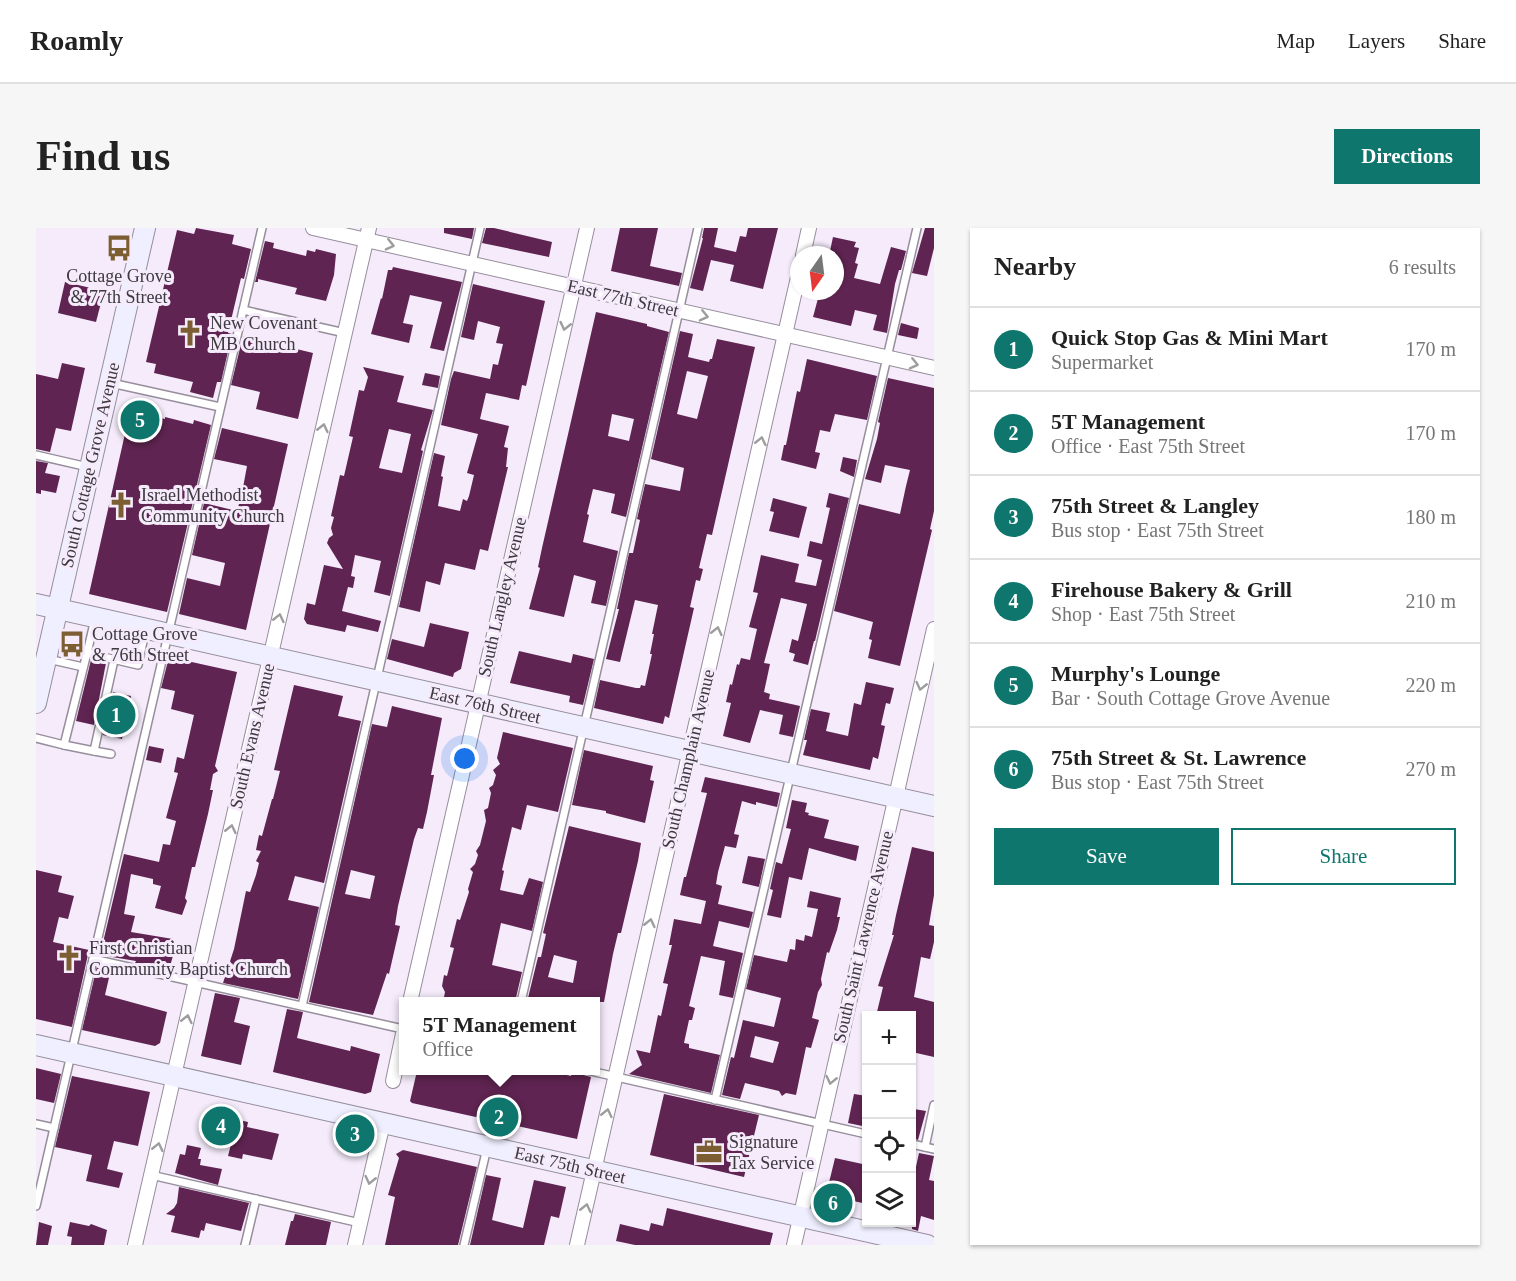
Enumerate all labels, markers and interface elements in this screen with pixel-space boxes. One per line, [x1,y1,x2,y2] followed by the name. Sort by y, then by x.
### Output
[30,25,123,56] text: Roamly
[1277,29,1315,53] text: Map
[1348,29,1405,53] text: Layers
[1438,29,1486,53] text: Share
[1334,129,1480,184] button: Directions
[36,133,170,179] text: Find us
[104,233,134,263] bus stop icon: Cottage Grove & 77th Street
[385,238,395,251] one-way arrow
[790,246,844,300] north arrow
[994,252,1076,281] text: Nearby
[1389,256,1456,278] text: 6 results
[66,266,172,307] place label: Cottage Grove & 77th Street
[565,275,681,321] street label: East 77th Street
[698,309,708,322] one-way arrow
[210,313,317,354] place label: New Covenant MB Church
[175,318,205,348] church icon: New Covenant MB Church
[559,321,572,331] one-way arrow
[1051,325,1328,350] text: Quick Stop Gas & Mini Mart
[1009,338,1019,360] text: 1
[1405,338,1456,360] text: 170 m
[1051,351,1153,373] text: Supermarket
[909,356,919,369] one-way arrow
[57,360,123,570] street label: South Cottage Grove Avenue
[120,398,160,442] pin: 5
[1051,409,1205,434] text: 5T Management
[1009,422,1019,444] text: 2
[1405,422,1456,444] text: 170 m
[315,423,328,433] one-way arrow
[1051,435,1245,457] text: Office · East 75th Street
[753,436,766,446] one-way arrow
[141,485,285,526] place label: Israel Methodist Community Church
[106,490,136,520] church icon: Israel Methodist Community Church
[1051,493,1259,518] text: 75th Street & Langley
[1009,506,1019,528] text: 3
[1405,506,1456,528] text: 180 m
[474,515,530,679] street label: South Langley Avenue
[1051,519,1264,541] text: Bus stop · East 75th Street
[1051,577,1292,602] text: Firehouse Bakery & Grill
[1009,590,1019,612] text: 4
[1405,590,1456,612] text: 210 m
[1051,603,1235,625] text: Shop · East 75th Street
[272,614,285,624] one-way arrow
[92,624,197,665] place label: Cottage Grove & 76th Street
[710,626,723,636] one-way arrow
[57,629,87,659] bus stop icon: Cottage Grove & 76th Street
[226,661,278,811] street label: South Evans Avenue
[1051,661,1220,686] text: Murphy's Lounge
[658,667,718,851] street label: South Champlain Avenue
[1009,674,1019,696] text: 5
[1405,674,1456,696] text: 220 m
[915,681,928,691] one-way arrow
[427,682,543,728] street label: East 76th Street
[1051,687,1330,709] text: Bar · South Cottage Grove Avenue
[96,692,136,738] pin: 1
[450,744,479,773] your location
[1051,745,1306,770] text: 75th Street & St. Lawrence
[1009,758,1019,780] text: 6
[1405,758,1456,780] text: 270 m
[1051,771,1264,793] text: Bus stop · East 75th Street
[223,824,236,834] one-way arrow
[994,828,1219,885] button: Save
[1231,828,1456,885] button: Share
[829,829,897,1045] street label: South Saint Lawrence Avenue
[643,919,656,929] one-way arrow
[89,938,288,979] place label: First Christian Community Baptist Church
[54,943,84,973] church icon: First Christian Community Baptist Church
[399,997,600,1075] popup
[862,1011,916,1227] map controls
[862,1011,916,1065] button: +
[422,1012,577,1037] text: 5T Management
[180,1014,193,1024] one-way arrow
[422,1038,473,1060] text: Office
[862,1065,916,1119] button: −
[825,1074,838,1084] one-way arrow
[480,1094,518,1140] pin: 2
[202,1104,240,1148] pin: 4
[600,1109,613,1119] one-way arrow
[336,1112,374,1156] pin: 3
[862,1119,916,1173] button: locate
[729,1132,814,1173] place label: Signature Tax Service
[694,1137,724,1167] office icon: Signature Tax Service
[151,1142,164,1152] one-way arrow
[512,1142,628,1188] street label: East 75th Street
[862,1173,916,1227] button: layers
[364,1175,377,1185] one-way arrow
[814,1180,852,1226] pin: 6
[578,1203,591,1213] one-way arrow

